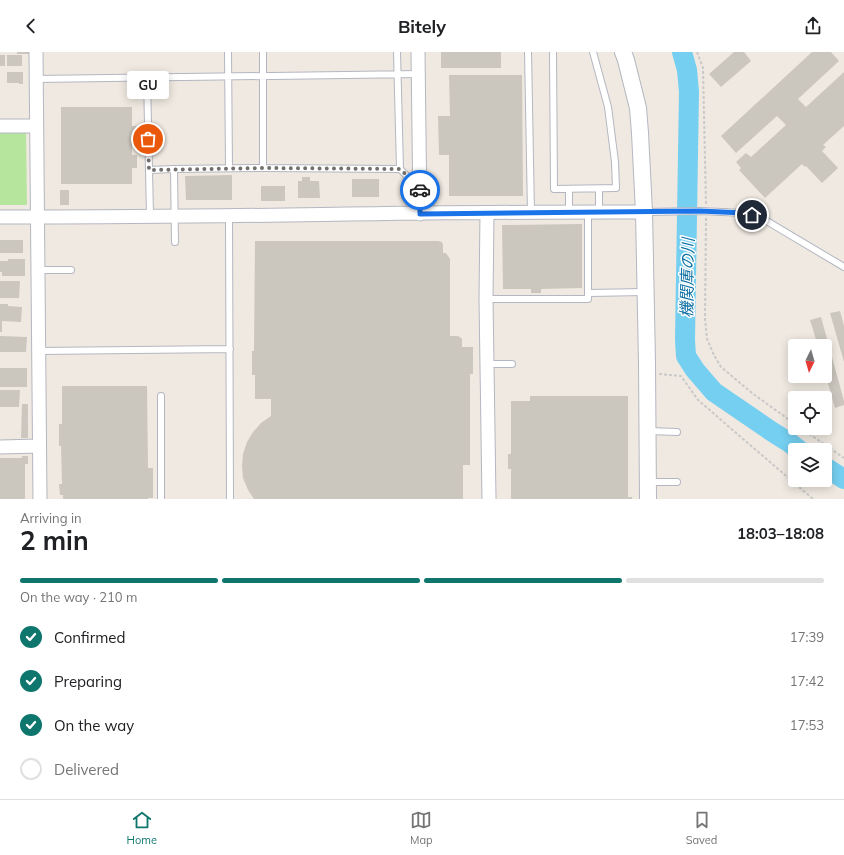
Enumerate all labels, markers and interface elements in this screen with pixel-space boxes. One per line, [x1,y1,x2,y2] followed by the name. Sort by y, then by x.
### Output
[20,15,42,37] icon: back
[398,15,446,38] text: Bitely
[802,15,824,37] icon: share
[127,71,169,99] callout: GU
[138,77,158,93] text: GU
[131,122,165,156] pin
[137,128,159,150] icon: bag
[400,170,440,210] courier
[409,179,431,201] icon: car
[735,198,769,232] pin
[741,204,763,226] icon: home
[676,236,698,318] water label: 機関庫の川
[788,339,832,383] north arrow
[788,339,832,487] map controls
[788,391,832,435] button: locate
[788,443,832,487] button: layers
[20,510,82,526] text: Arriving in
[20,524,89,557] text: 2 min
[737,524,824,543] text: 18:03–18:08
[20,589,137,605] text: On the way · 210 m
[20,626,42,648] icon: check
[54,628,125,647] text: Confirmed
[790,629,824,645] text: 17:39
[20,670,42,692] icon: check
[54,672,122,691] text: Preparing
[790,673,824,689] text: 17:42
[20,714,42,736] icon: check
[54,716,134,735] text: On the way
[790,717,824,733] text: 17:53
[54,760,119,779] text: Delivered
[127,809,157,847] tab: Home
[410,809,433,847] tab: Map
[686,809,717,847] tab: Saved

